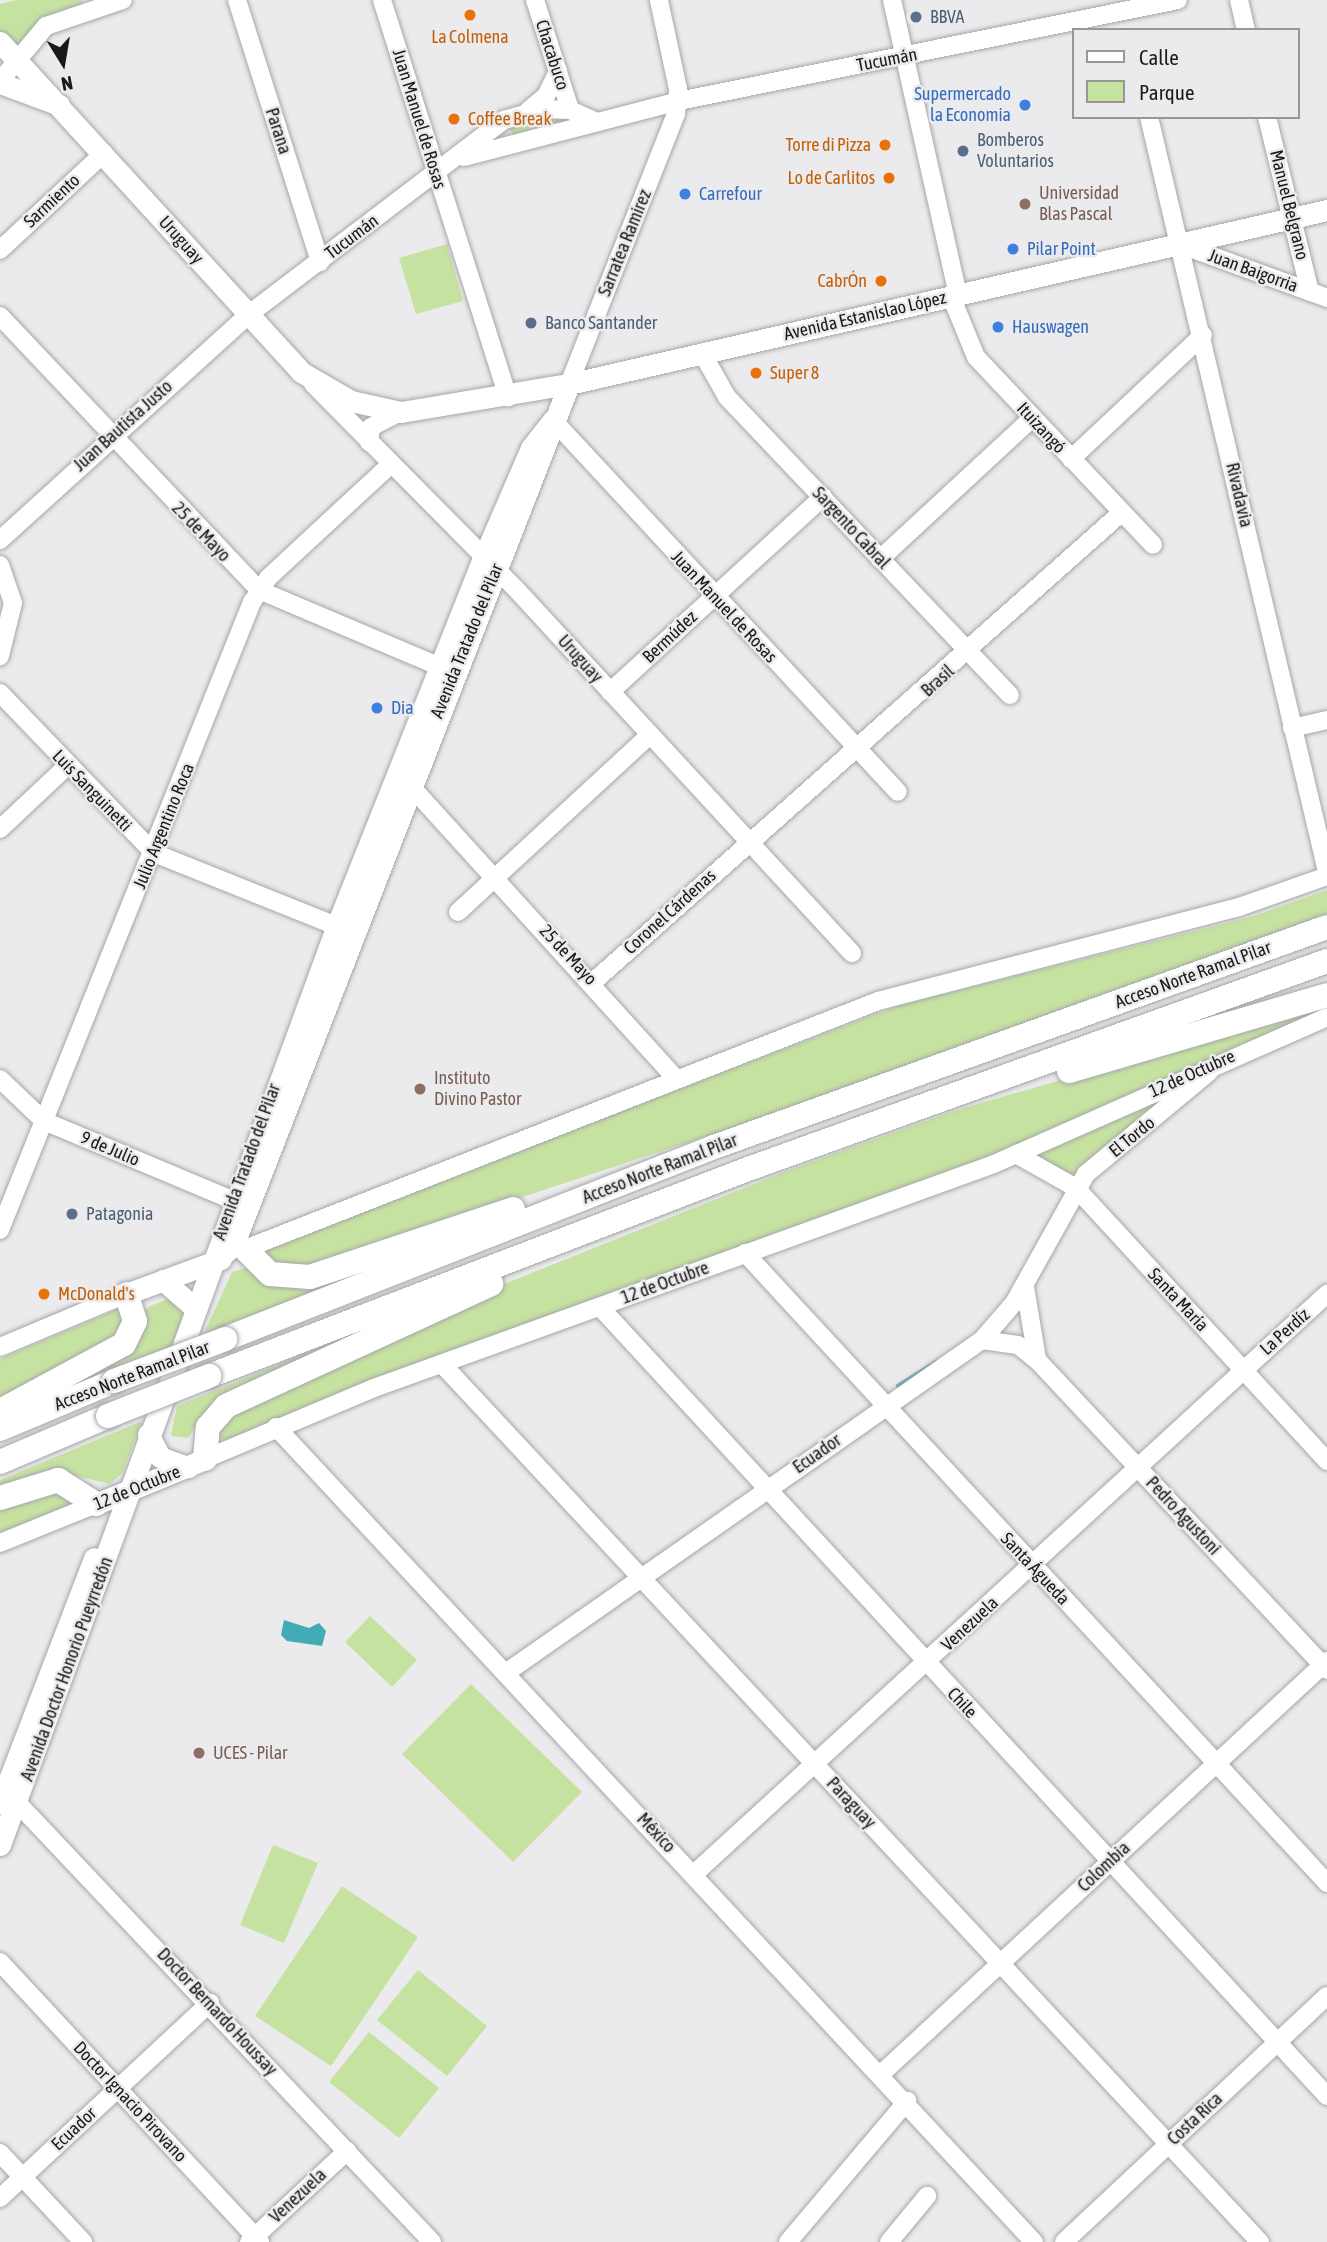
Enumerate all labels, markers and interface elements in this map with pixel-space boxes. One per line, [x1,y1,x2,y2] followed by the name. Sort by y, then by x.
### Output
[930,6,964,28] place label: BBVA
[462,7,478,23] marker: La Colmena
[908,9,924,25] marker: BBVA
[531,17,573,93] street label: Chacabuco
[431,26,509,48] place label: La Colmena
[28,28,98,98] north arrow
[1072,28,1299,119] legend
[855,44,919,76] street label: Tucumán
[1139,45,1179,69] text: Calle
[387,47,451,191] street label: Juan Manuel de Rosas
[59,72,75,95] text: N
[1139,80,1194,104] text: Parque
[914,84,1011,126] place label: Supermercado la Economia
[1017,97,1033,113] marker: Supermercado la Economia
[260,105,296,157] street label: Parana
[468,108,551,130] place label: Coffee Break
[446,111,462,127] marker: Coffee Break
[977,130,1054,172] place label: Bomberos Voluntarios
[785,134,871,156] place label: Torre di Pizza
[877,137,893,153] marker: Torre di Pizza
[955,143,971,159] marker: Bomberos Voluntarios
[1265,148,1313,262] street label: Manuel Belgrano
[787,167,875,189] place label: Lo de Carlitos
[20,170,84,232] street label: Sarmiento
[881,170,897,186] marker: Lo de Carlitos
[699,183,762,205] place label: Carrefour
[1039,183,1119,226] place label: Universidad Blas Pascal
[677,186,693,202] marker: Carrefour
[594,187,656,299] street label: Sarratea Ramirez
[1017,196,1033,212] marker: Universidad Blas Pascal
[321,210,383,264] street label: Tucumán
[154,212,208,268] street label: Uruguay
[1027,238,1096,260] place label: Pilar Point
[1005,241,1021,257] marker: Pilar Point
[1205,245,1301,297] street label: Juan Baigorria
[817,270,867,292] place label: CabrÓn
[873,273,889,289] marker: CabrÓn
[782,287,948,345] street label: Avenida Estanislao López
[545,312,657,334] place label: Banco Santander
[523,315,539,331] marker: Banco Santander
[1012,316,1089,338] place label: Hauswagen
[990,319,1006,335] marker: Hauswagen
[770,362,819,384] place label: Super 8
[748,365,764,381] marker: Super 8
[69,376,177,476] street label: Juan Bautista Justo
[1012,398,1070,458] street label: Ituizangó
[1221,461,1257,529] street label: Rivadavia
[808,483,894,573] street label: Sargento Cabral
[167,498,235,566] street label: 25 de Mayo
[667,547,781,667] street label: Juan Manuel de Rosas
[426,561,508,721] street label: Avenida Tratado del Pilar
[638,606,702,668] street label: Bermúdez
[553,631,607,687] street label: Uruguay
[917,661,959,701] street label: Brasil
[391,697,414,719] place label: Dia
[369,700,385,716] marker: Dia
[48,746,136,836] street label: Luis Sanguinetti
[129,760,199,892] street label: Julio Argentino Roca
[620,865,720,959] street label: Coronel Cárdenas
[535,920,601,990] street label: 25 de Mayo
[1112,937,1274,1013] street label: Acceso Norte Ramal Pilar
[1146,1046,1238,1102] street label: 12 de Octubre
[434,1068,521,1110] place label: Instituto Divino Pastor
[209,1081,285,1243] street label: Avenida Tratado del Pilar
[412,1081,428,1097] marker: Instituto Divino Pastor
[1105,1112,1159,1162] street label: El Tordo
[77,1127,143,1171] street label: 9 de Julio
[579,1129,741,1209] street label: Acceso Norte Ramal Pilar
[86,1203,153,1225] place label: Patagonia
[64,1206,80,1222] marker: Patagonia
[618,1257,712,1309] street label: 12 de Octubre
[1143,1264,1213,1336] street label: Santa María
[58,1283,135,1305] place label: McDonald's
[36,1286,52,1302] marker: McDonald's
[1256,1304,1314,1360] street label: La Perdíz
[51,1336,213,1416] street label: Acceso Norte Ramal Pilar
[789,1430,845,1478] street label: Ecuador
[90,1461,184,1515] street label: 12 de Octubre
[1141,1472,1225,1560] street label: Pedro Agustoni
[996,1528,1074,1610] street label: Santa Águeda
[16,1554,118,1784] street label: Avenida Doctor Honorio Pueyrredón
[937,1592,1003,1656] street label: Venezuela
[943,1683,981,1723] street label: Chile
[213,1742,287,1764] place label: UCES - Pilar
[191,1745,207,1761] marker: UCES - Pilar
[822,1773,880,1833] street label: Paraguay
[632,1809,680,1857] street label: México
[1073,1837,1135,1897] street label: Colombia
[152,1944,282,2080] street label: Doctor Bernardo Houssay
[69,2037,191,2167] street label: Doctor Ignacio Pirovano
[1163,2088,1227,2150] street label: Costa Rica
[47,2103,101,2155] street label: Ecuador
[265,2164,331,2228] street label: Venezuela

